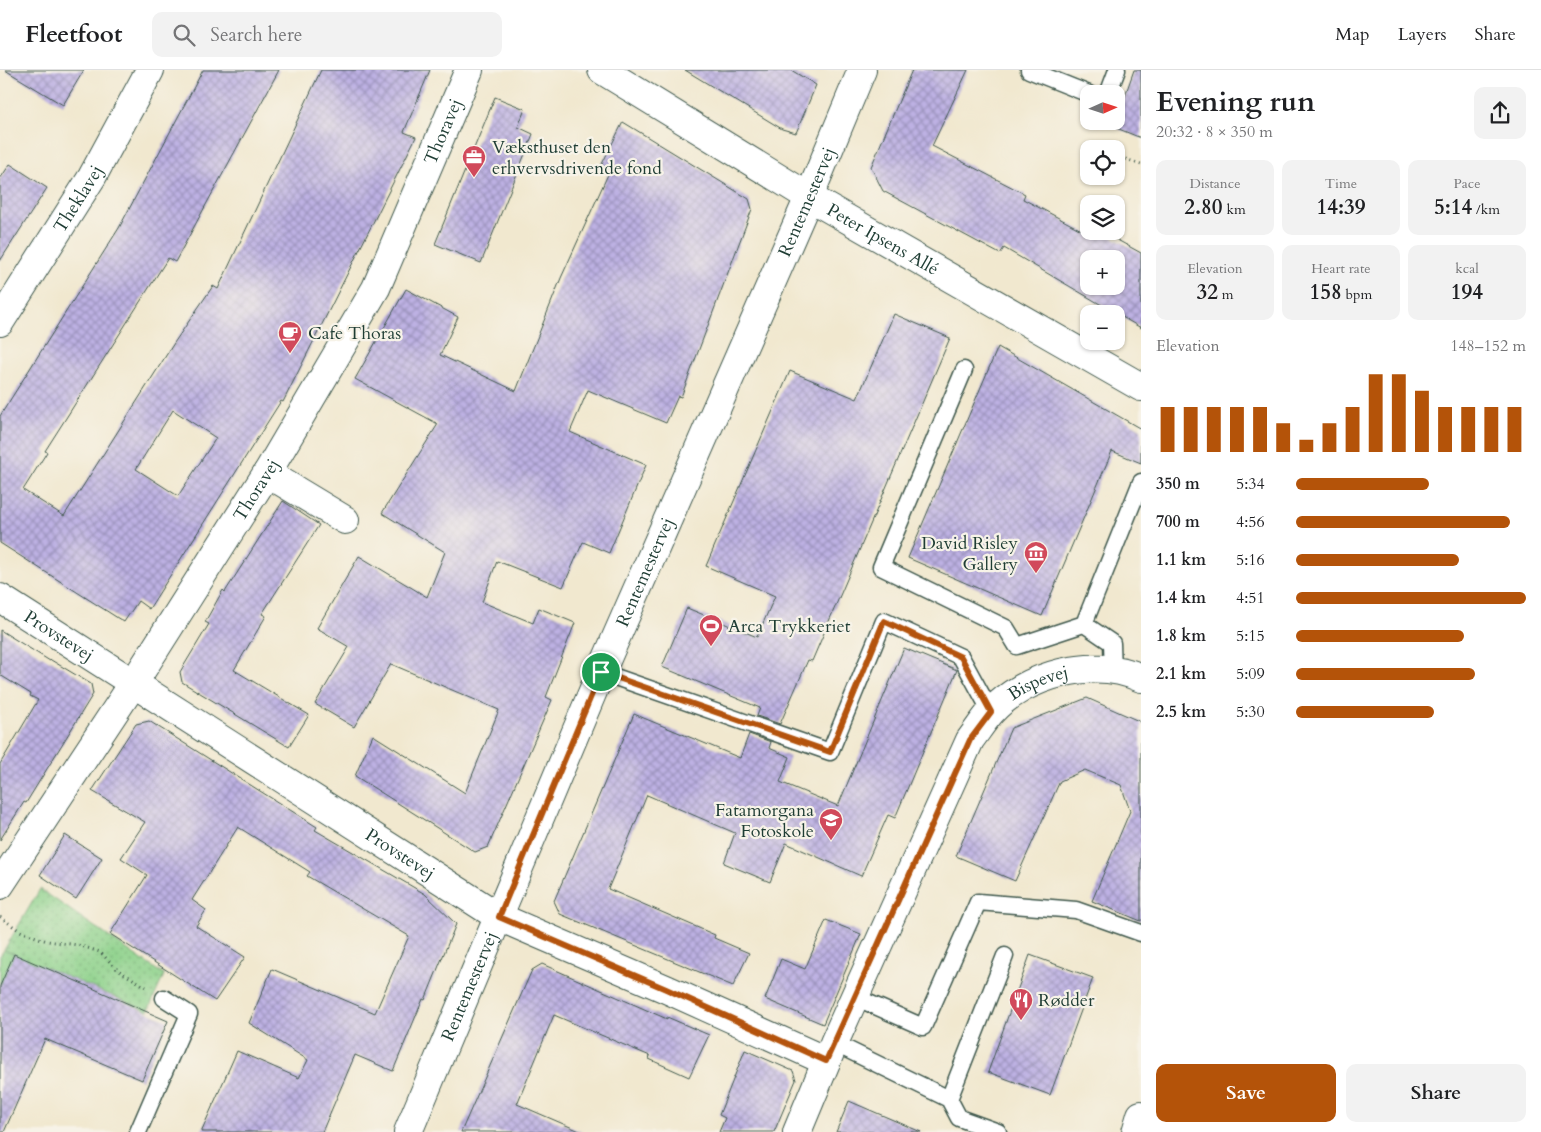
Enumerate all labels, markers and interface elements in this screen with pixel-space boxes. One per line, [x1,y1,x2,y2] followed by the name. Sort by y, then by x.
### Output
[152,12,502,57] search box
[25,18,122,51] text: Fleetfoot
[170,21,198,49] icon: search
[210,22,302,48] text: Search here
[1335,22,1370,47] text: Map
[1398,22,1447,47] text: Layers
[1475,22,1516,47] text: Share
[1156,83,1315,121] text: Evening run
[1080,85,1125,130] north arrow
[1080,85,1125,350] map controls
[1474,87,1526,139] button: share
[418,94,468,168] street label: Thoravej
[1156,121,1273,143] text: 20:32 · 8 × 350 m
[492,135,662,181] place label: Væksthuset den erhvervsdrivende fond
[1080,140,1125,185] button: locate
[772,143,841,261] street label: Rentemestervej
[461,144,487,178] office icon: Væksthuset den erhvervsdrivende fond
[47,160,109,237] street label: Theklavej
[1189,174,1241,193] text: Distance
[1325,174,1357,193] text: Time
[1453,174,1481,193] text: Pace
[1184,193,1223,222] text: 2.80
[1316,193,1366,222] text: 14:39
[1434,193,1472,222] text: 5:14
[1080,195,1125,240] button: layers
[822,197,944,281] street label: Peter Ipsens Allé
[1223,200,1246,219] text: km
[1472,200,1500,219] text: /km
[1080,250,1125,295] button: +
[1187,259,1243,278] text: Elevation
[1311,259,1371,278] text: Heart rate
[1455,259,1479,278] text: kcal
[1196,278,1218,307] text: 32
[1310,278,1342,307] text: 158
[1451,278,1483,307] text: 194
[1218,285,1234,304] text: m
[1342,285,1372,304] text: bpm
[1080,305,1125,350] button: −
[277,320,303,354] cafe icon: Cafe Thoras
[308,321,401,346] place label: Cafe Thoras
[1156,335,1220,357] text: Elevation
[1450,335,1526,357] text: 148–152 m
[227,454,285,526] street label: Thoravej
[1156,473,1200,495] text: 350 m
[1236,473,1265,495] text: 5:34
[1156,511,1200,533] text: 700 m
[1236,511,1265,533] text: 4:56
[610,513,680,631] street label: Rentemestervej
[921,531,1018,577] place label: David Risley Gallery
[1023,540,1049,574] museum icon: David Risley Gallery
[1156,549,1206,571] text: 1.1 km
[1236,549,1265,571] text: 5:16
[1156,587,1206,609] text: 1.4 km
[1236,587,1265,609] text: 4:51
[19,604,99,667] street label: Provstevej
[698,613,724,647] sports icon: Arca Trykkeriet
[728,614,851,639] place label: Arca Trykkeriet
[1156,625,1206,647] text: 1.8 km
[1236,625,1265,647] text: 5:15
[580,651,622,693] pin
[587,658,615,686] icon: arrive
[1003,659,1070,706] street label: Bispevej
[1156,663,1206,685] text: 2.1 km
[1236,663,1265,685] text: 5:09
[1156,701,1206,723] text: 2.5 km
[1236,701,1265,723] text: 5:30
[715,798,814,844] place label: Fatamorgana Fotoskole
[818,807,844,841] school or university icon: Fatamorgana Fotoskole
[360,822,440,885] street label: Provstevej
[435,927,503,1045] street label: Rentemestervej
[1008,987,1034,1021] restaurant icon: Rødder
[1038,988,1095,1013] place label: Rødder
[1156,1064,1336,1122] button: Save
[1346,1064,1526,1122] button: Share

